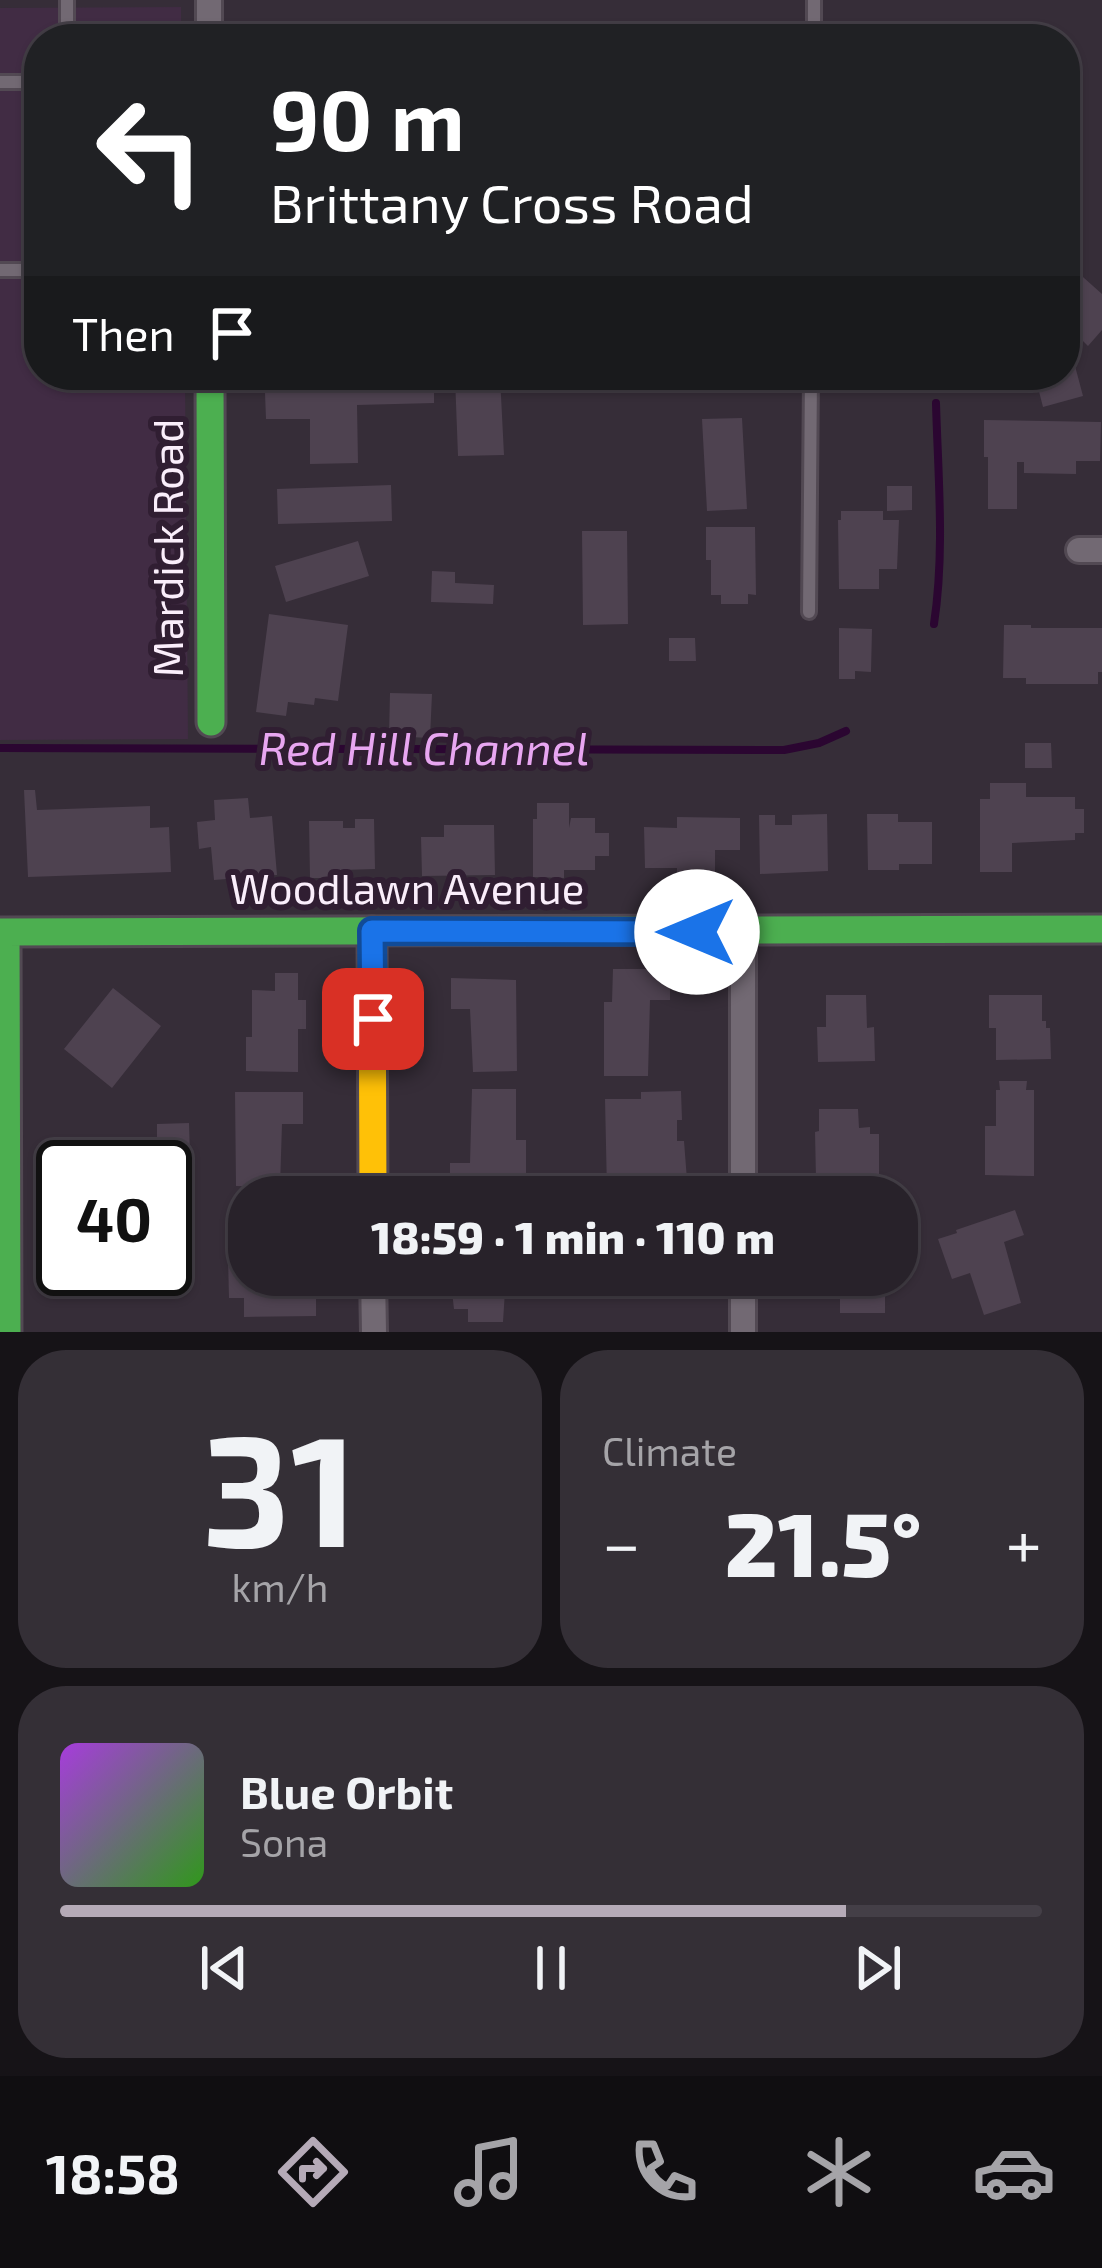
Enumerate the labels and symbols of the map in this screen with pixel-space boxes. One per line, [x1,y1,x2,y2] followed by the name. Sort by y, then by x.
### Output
[141,419,191,677] street label: Mardick Road
[259,720,589,774] water label: Red Hill Channel
[230,862,584,912] street label: Woodlawn Avenue
[634,869,760,995] position arrow
[322,968,424,1070] pin
[36,1140,192,1296] speed limit sign: 40

